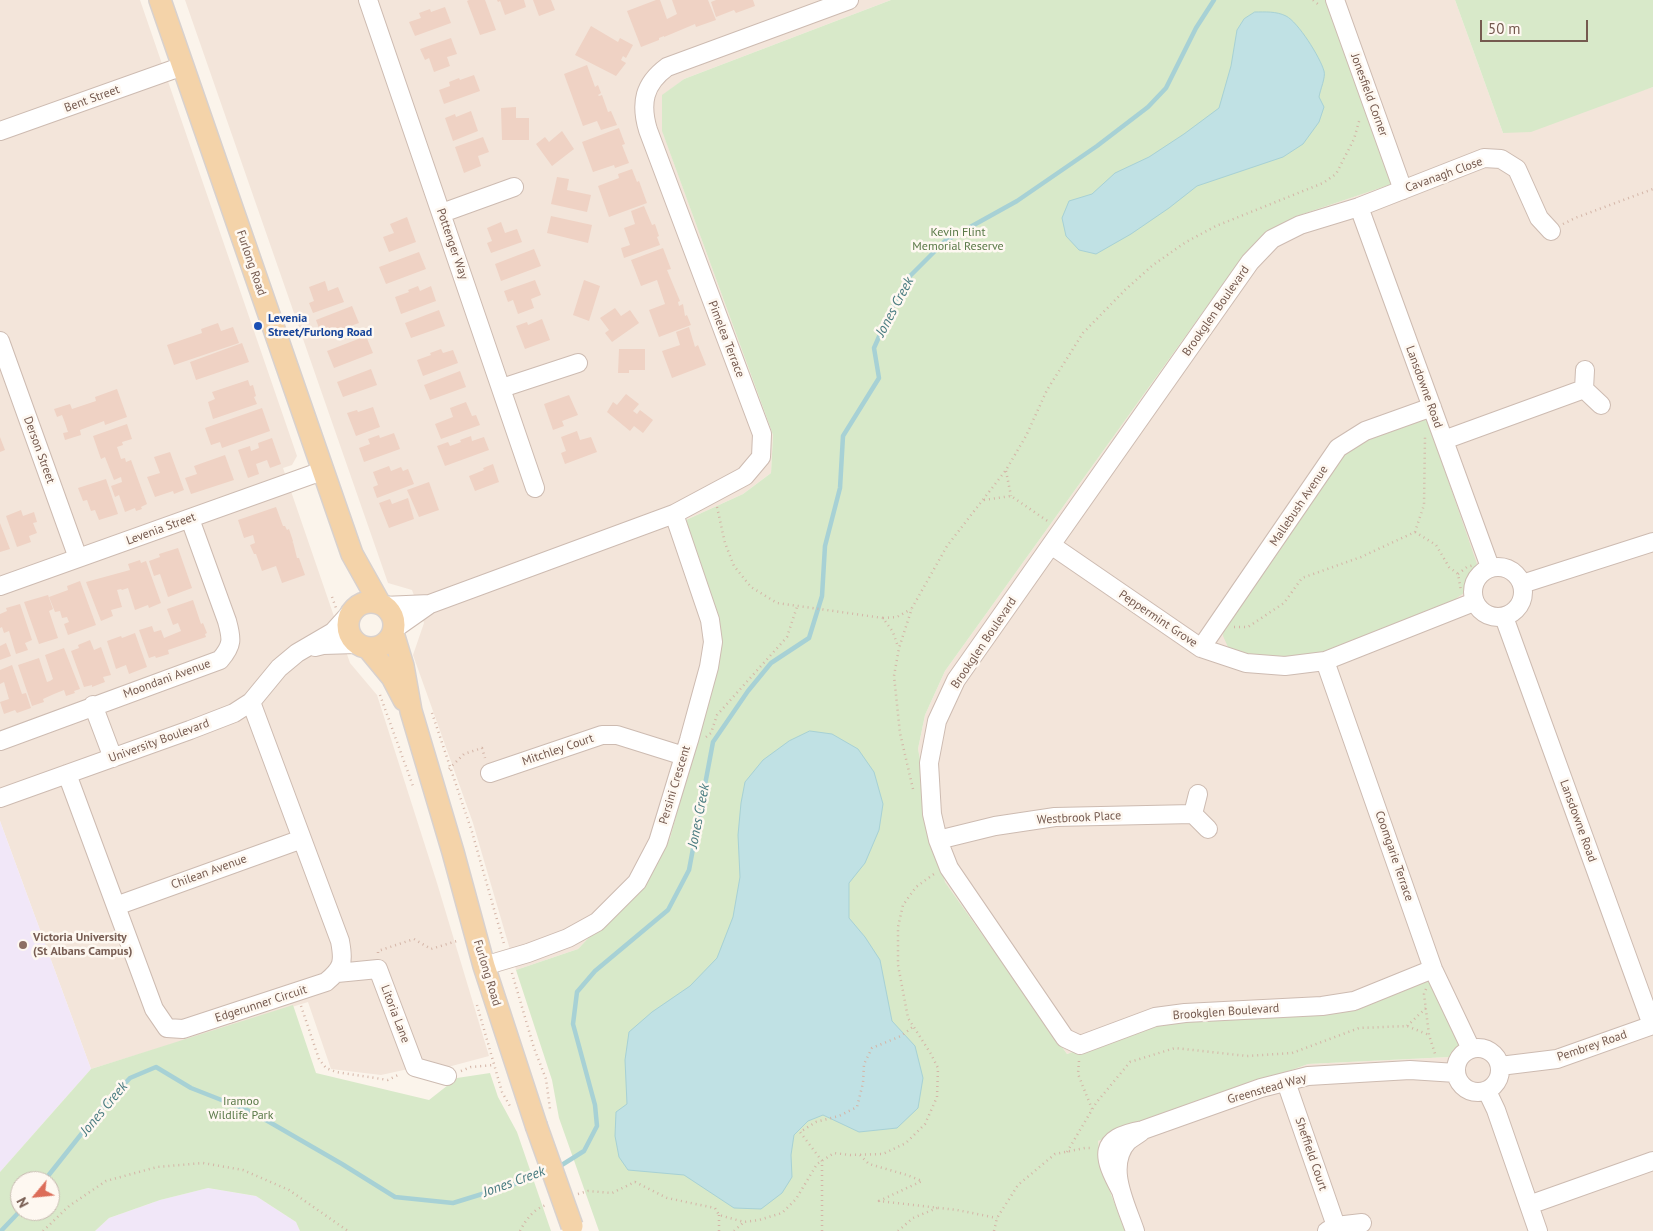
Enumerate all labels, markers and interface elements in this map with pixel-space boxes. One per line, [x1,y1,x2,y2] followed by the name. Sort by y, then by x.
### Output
[1483,10,1590,42] scale bar
[1488,19,1521,38] text: 50 m
[1347,52,1391,138] street label: Jonesfield Corner
[62,82,122,116] street label: Bent Street
[1403,154,1485,196] street label: Cavanagh Close
[433,207,471,281] street label: Pottenger Way
[912,226,1004,254] park label: Kevin Flint Memorial Reserve
[233,228,269,298] street label: Furlong Road
[1179,263,1253,359] street label: Brookglen Boulevard
[872,274,918,340] water label: Jones Creek
[705,299,747,379] street label: Pimelea Terrace
[268,312,372,340] place label: Levenia Street/Furlong Road
[252,320,264,332] marker: Levenia Street/Furlong Road
[1402,344,1446,430] street label: Lansdowne Road
[20,415,58,485] street label: Derson Street
[1267,463,1331,549] street label: Mallebush Avenue
[124,510,198,548] street label: Levenia Street
[1116,587,1200,651] street label: Peppermint Grove
[948,595,1020,691] street label: Brookglen Boulevard
[121,657,213,701] street label: Moondani Avenue
[107,716,211,766] street label: University Boulevard
[520,731,596,769] street label: Mitchley Court
[656,744,694,826] street label: Persini Crescent
[1556,778,1600,864] street label: Lansdowne Road
[685,782,713,850] water label: Jones Creek
[1036,809,1122,827] street label: Westbrook Place
[1372,809,1416,903] street label: Coomgarie Terrace
[169,852,249,892] street label: Chilean Avenue
[33,931,132,959] place label: Victoria University (St Albans Campus)
[470,938,504,1008] street label: Furlong Road
[17,939,29,951] marker: Victoria University (St Albans Campus)
[213,982,309,1026] street label: Edgerunner Circuit
[377,983,413,1045] street label: Litoria Lane
[1172,1001,1280,1023] street label: Brookglen Boulevard
[1555,1027,1629,1065] street label: Pembrey Road
[1226,1071,1308,1107] street label: Greenstead Way
[77,1079,131,1139] water label: Jones Creek
[209,1095,273,1123] park label: Iramoo Wildlife Park
[1292,1116,1330,1192] street label: Sheffield Court
[481,1163,547,1201] water label: Jones Creek
[10,1171,60,1221] north arrow
[13,1194,33,1211] text: N

